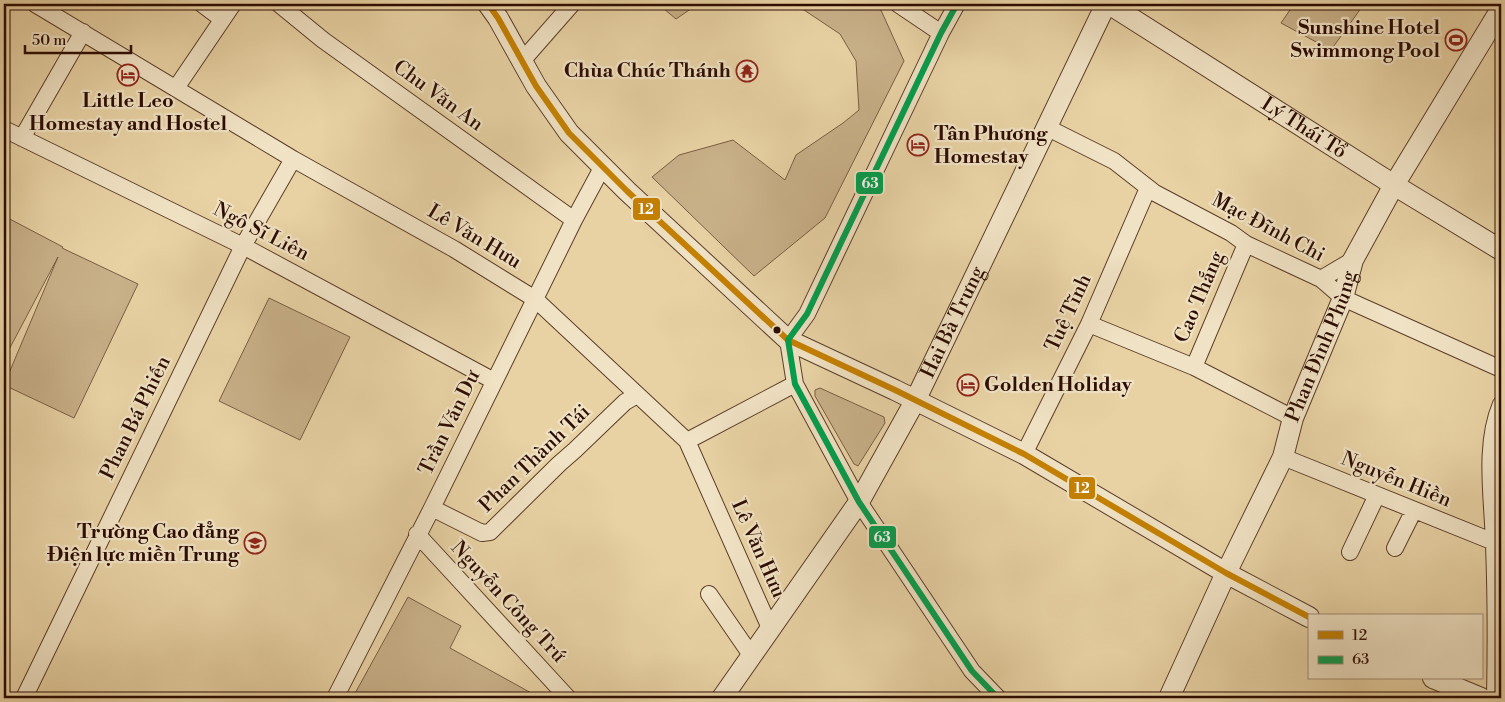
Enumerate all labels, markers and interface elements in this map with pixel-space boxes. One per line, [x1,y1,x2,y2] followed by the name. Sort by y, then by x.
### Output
[1290,16,1440,64] place label: Sunshine Hotel Swimmong Pool
[25,22,131,54] scale bar
[1444,28,1468,52] sports icon: Sunshine Hotel Swimmong Pool
[32,31,66,50] text: 50 m
[388,55,488,137] street label: Chu Văn An
[564,59,732,84] place label: Chùa Chúc Thánh
[735,59,759,83] temple icon: Chùa Chúc Thánh
[116,63,140,87] hotel icon: Little Leo Homestay and Hostel
[29,89,228,137] place label: Little Leo Homestay and Hostel
[1257,91,1351,164] street label: Lý Thái Tổ
[934,122,1048,170] place label: Tân Phương Homestay
[906,133,930,157] hotel icon: Tân Phương Homestay
[855,171,884,195] line badge: 63
[861,175,879,193] text: 63
[1207,188,1329,268] street label: Mạc Đĩnh Chi
[209,197,313,267] street label: Ngô Sĩ Liên
[632,197,661,221] line badge: 12
[423,199,526,275] street label: Lê Văn Hưu
[638,201,654,219] text: 12
[1169,247,1231,347] street label: Cao Thắng
[915,262,991,382] street label: Hai Bà Trưng
[1280,267,1362,426] street label: Phan Đình Phùng
[1040,270,1098,356] street label: Tuệ Tĩnh
[772,325,782,335] unlabelled marker
[95,352,177,484] street label: Phan Bá Phiến
[414,366,486,480] street label: Trần Văn Dư
[956,373,980,397] hotel icon: Golden Holiday
[984,373,1133,398] place label: Golden Holiday
[474,399,596,518] street label: Phan Thành Tái
[1337,447,1455,513] street label: Nguyễn Hiền
[1068,476,1096,500] line badge: 12
[1074,480,1090,498] text: 12
[725,496,791,603] street label: Lê Văn Hưu
[46,520,240,568] place label: Trường Cao đẳng Điện lực miền Trung
[868,525,897,549] line badge: 63
[873,529,891,547] text: 63
[243,531,267,555] school or university icon: Trường Cao đẳng Điện lực miền Trung
[445,536,571,669] street label: Nguyễn Công Trứ
[1308,614,1482,680] legend
[1352,626,1367,645] text: 12
[1352,650,1369,669] text: 63

